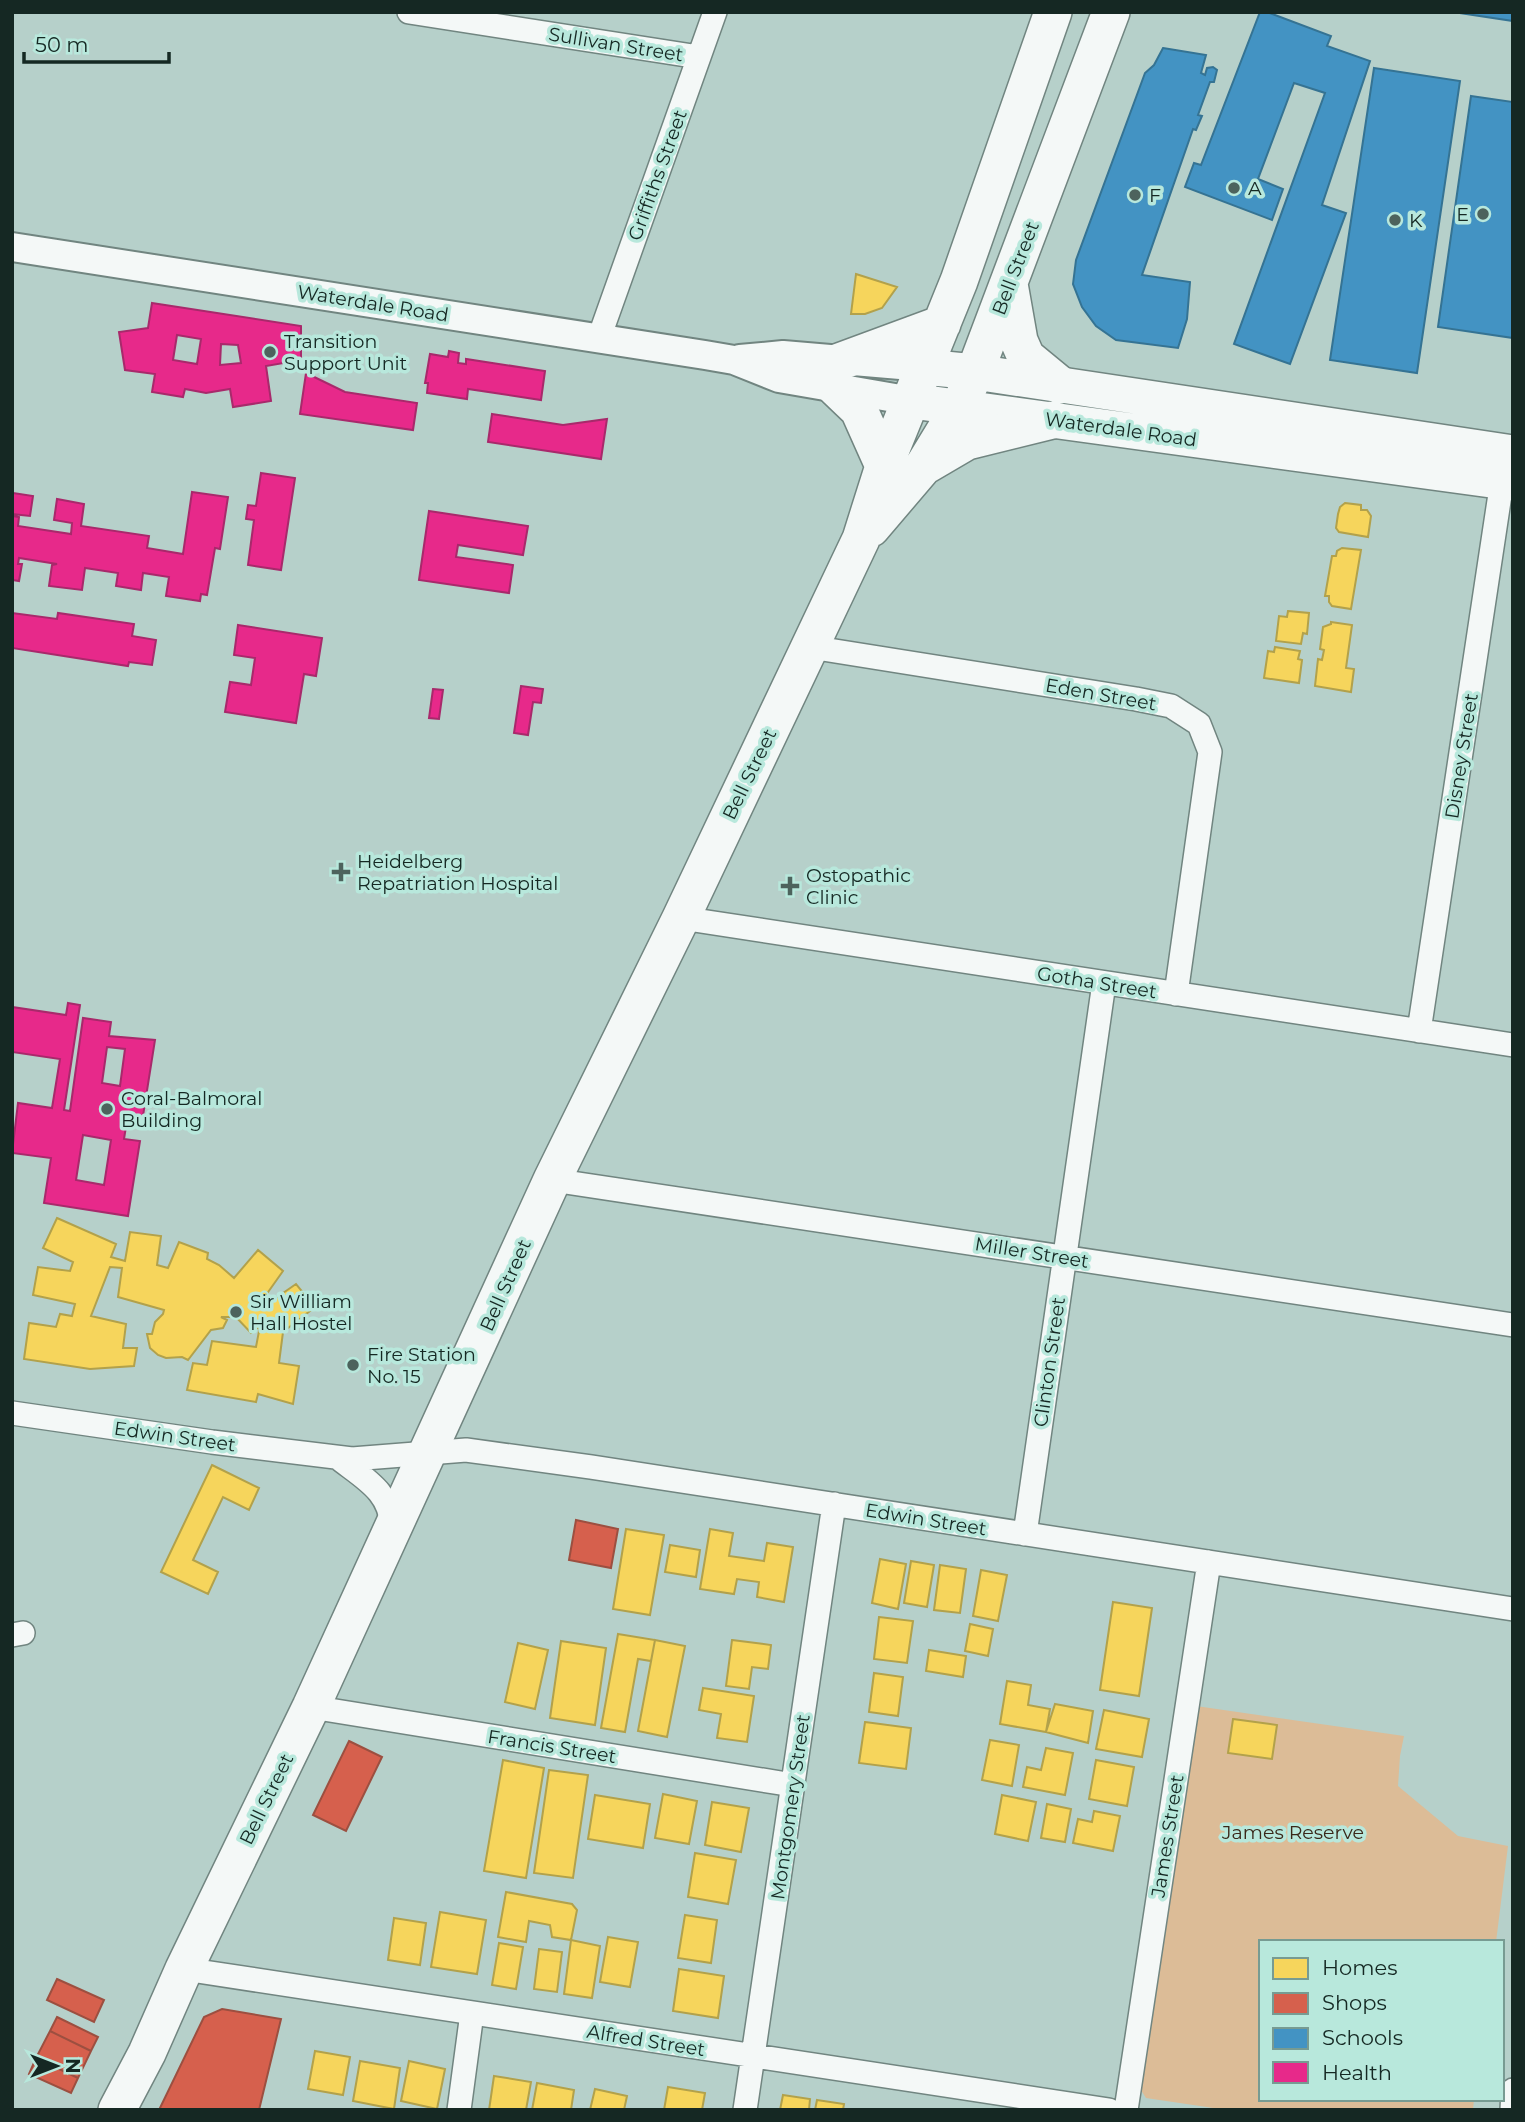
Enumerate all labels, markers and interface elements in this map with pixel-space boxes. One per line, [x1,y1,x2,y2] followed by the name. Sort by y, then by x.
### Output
[24,21,170,65] scale bar
[547,22,685,67] street label: Sullivan Street
[35,32,89,57] text: 50 m
[623,106,692,244] street label: Griffiths Street
[1248,177,1262,200] place label: A
[1226,180,1242,196] marker: A
[1149,184,1161,207] place label: F
[1127,187,1143,203] marker: F
[1456,203,1469,226] place label: E
[1475,206,1491,222] marker: E
[1409,209,1423,232] place label: K
[1387,212,1403,228] marker: K
[987,218,1044,318] street label: Bell Street
[296,280,450,327] street label: Waterdale Road
[284,330,408,375] place label: Transition Support Unit
[262,344,278,360] marker: Transition Support Unit
[1044,407,1198,452] street label: Waterdale Road
[1044,673,1158,716] street label: Eden Street
[1440,691,1483,821] street label: Disney Street
[718,725,781,824] street label: Bell Street
[357,850,558,895] place label: Heidelberg Repatriation Hospital
[331,862,351,882] marker: Heidelberg Repatriation Hospital
[806,864,911,909] place label: Ostopathic Clinic
[780,876,800,896] marker: Ostopathic Clinic
[1035,962,1159,1003] street label: Gotha Street
[121,1087,262,1132] place label: Coral-Balmoral Building
[99,1101,115,1117] marker: Coral-Balmoral Building
[973,1232,1091,1273] street label: Miller Street
[475,1235,536,1335] street label: Bell Street
[250,1290,352,1335] place label: Sir William Hall Hostel
[1029,1295,1070,1429] street label: Clinton Street
[228,1304,244,1320] marker: Sir William Hall Hostel
[367,1343,476,1388] place label: Fire Station No. 15
[345,1357,361,1373] marker: Fire Station No. 15
[113,1417,237,1456] street label: Edwin Street
[864,1499,989,1540] street label: Edwin Street
[766,1713,815,1901] street label: Montgomery Street
[486,1725,618,1768] street label: Francis Street
[235,1750,298,1849] street label: Bell Street
[1146,1773,1189,1900] street label: James Street
[1221,1821,1364,1844] park label: James Reserve
[1259,1940,1504,2101] legend
[1322,1955,1397,1980] text: Homes
[1322,1990,1387,2015] text: Shops
[585,2020,707,2061] street label: Alfred Street
[1322,2025,1403,2050] text: Schools
[21,2031,91,2101] north arrow
[61,2058,84,2074] text: N
[1322,2060,1392,2085] text: Health

